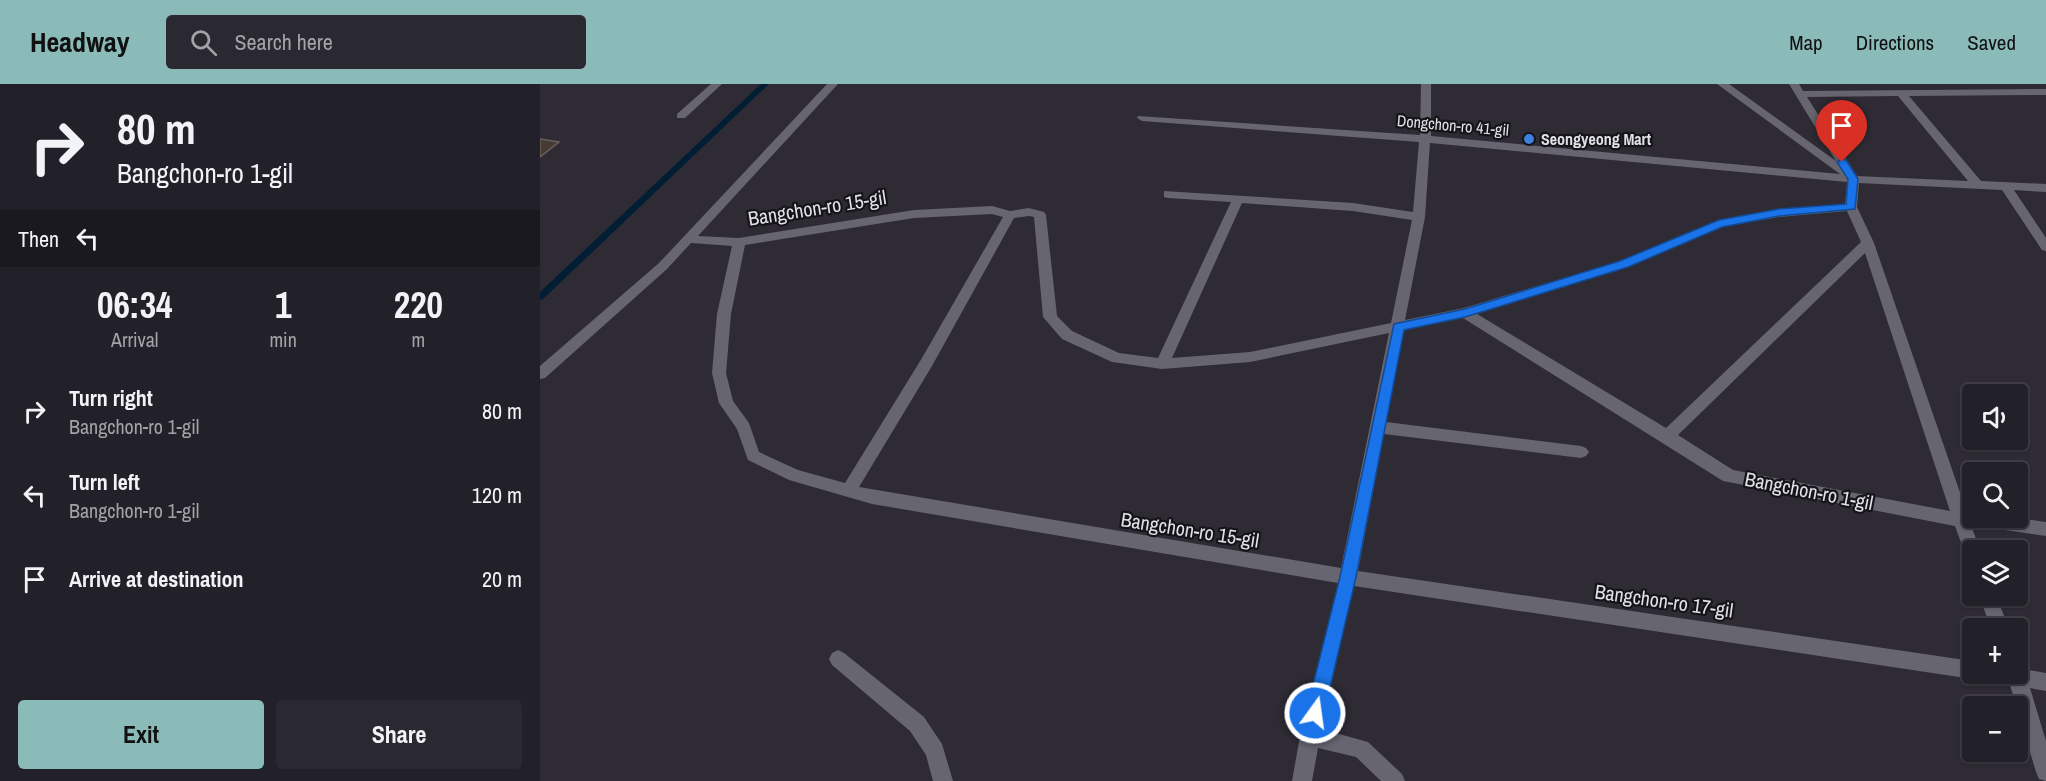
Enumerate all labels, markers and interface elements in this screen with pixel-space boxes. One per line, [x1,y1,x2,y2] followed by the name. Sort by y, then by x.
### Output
[166,15,586,69] search box
[30,23,130,61] text: Headway
[187,26,220,59] icon: search
[235,27,333,57] text: Search here
[1789,28,1823,57] text: Map
[1856,28,1934,57] text: Directions
[1967,28,2016,57] text: Saved
[1816,100,1867,162] pin
[117,101,196,157] text: 80 m
[18,108,96,186] icon: right
[1396,109,1510,141] street label: Dongchon-ro 41-gil
[1825,109,1858,142] icon: arrive
[1541,128,1652,150] place label: Seongyeong Mart
[1522,132,1536,146] marker: Seongyeong Mart
[117,155,293,191] text: Bangchon-ro 1-gil
[746,183,888,232] street label: Bangchon-ro 15-gil
[71,222,104,255] icon: left
[18,224,59,254] text: Then
[97,281,172,329] text: 06:34
[275,281,291,329] text: 1
[394,281,443,329] text: 220
[111,326,158,353] text: Arrival
[269,326,297,353] text: min
[412,326,425,353] text: m
[69,383,153,413] text: Turn right
[1962,384,2028,762] map controls
[1962,384,2028,450] button: sound
[18,395,51,428] icon: right
[482,396,522,426] text: 80 m
[69,413,199,440] text: Bangchon-ro 1-gil
[1962,462,2028,528] button: search
[1743,465,1876,516] street label: Bangchon-ro 1-gil
[69,467,140,497] text: Turn left
[18,479,51,512] icon: left
[472,480,522,510] text: 120 m
[69,497,199,524] text: Bangchon-ro 1-gil
[1119,505,1261,554] street label: Bangchon-ro 15-gil
[1962,540,2028,606] button: layers
[18,563,51,596] icon: arrive
[69,564,243,594] text: Arrive at destination
[482,564,522,594] text: 20 m
[1593,577,1735,624] street label: Bangchon-ro 17-gil
[1962,618,2028,684] button: +
[1283,681,1347,745] position arrow
[1962,696,2028,762] button: −
[18,700,264,769] button: Exit
[276,700,522,769] button: Share

